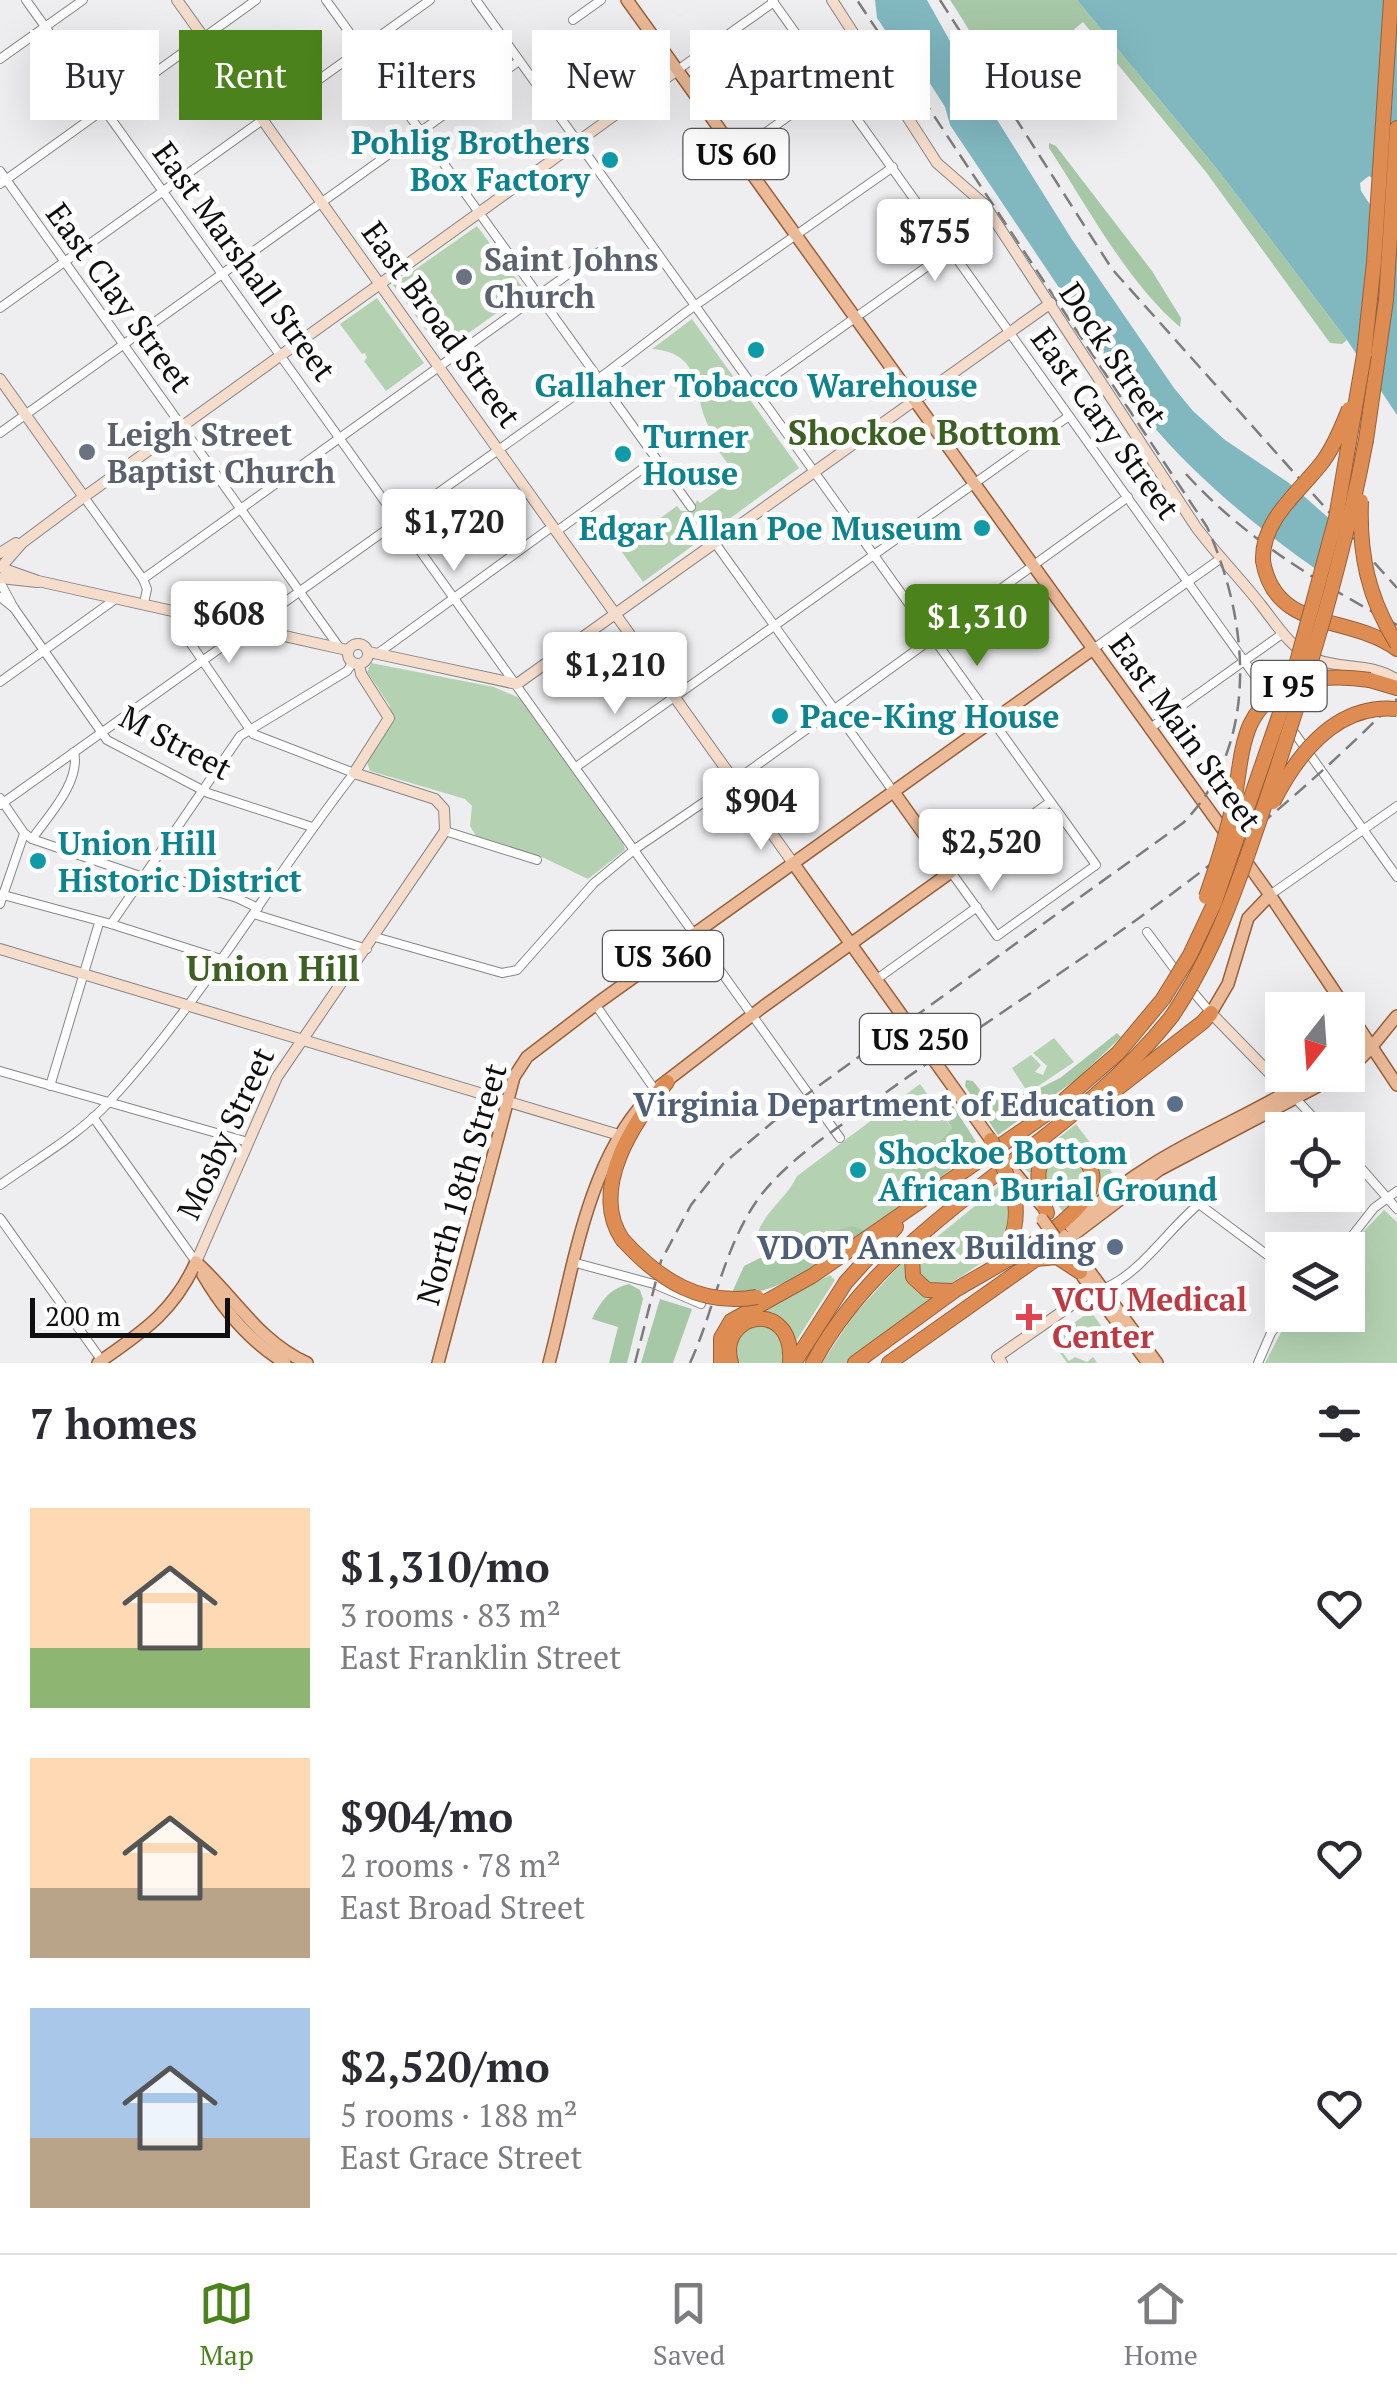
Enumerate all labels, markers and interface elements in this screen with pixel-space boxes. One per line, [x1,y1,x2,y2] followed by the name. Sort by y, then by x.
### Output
[30,30,159,120] chip: Buy
[179,30,322,120] chip: Rent
[342,30,512,120] chip: Filters
[532,30,670,120] chip: New
[690,30,930,120] chip: Apartment
[950,30,1117,120] chip: House
[351,121,591,200] place label: Pohlig Brothers Box Factory
[684,129,788,179] road number: US 60
[144,133,346,389] street label: East Marshall Street
[599,149,621,171] marker: Pohlig Brothers Box Factory
[37,194,203,400] street label: East Clay Street
[876,199,994,284] pin: $755
[899,210,971,252] text: $755
[353,213,531,436] street label: East Broad Street
[484,238,659,317] place label: Saint Johns Church
[453,266,475,288] marker: Saint Johns Church
[1050,274,1178,434] street label: Dock Street
[1022,319,1190,527] street label: East Cary Street
[745,339,767,361] marker: Gallaher Tobacco Warehouse
[534,364,978,406] place label: Gallaher Tobacco Warehouse
[788,409,1060,455] district label: Shockoe Bottom
[107,413,336,492] place label: Leigh Street Baptist Church
[643,415,749,494] place label: Turner House
[76,441,98,463] marker: Leigh Street Baptist Church
[612,443,634,465] marker: Turner House
[373,489,535,574] pin: $1,720
[404,500,504,542] text: $1,720
[579,507,962,549] place label: Edgar Allan Poe Museum
[971,517,993,539] marker: Edgar Allan Poe Museum
[170,581,288,666] pin: $608
[896,584,1058,669] pin: $1,310
[193,592,265,634] text: $608
[927,595,1027,637] text: $1,310
[1100,625,1272,839] street label: East Main Street
[534,632,696,717] pin: $1,210
[565,643,665,685] text: $1,210
[1252,661,1326,711] road number: I 95
[113,695,239,789] street label: M Street
[800,695,1059,737] place label: Pace-King House
[769,705,791,727] marker: Pace-King House
[702,768,820,853] pin: $904
[725,779,797,821] text: $904
[910,809,1072,894] pin: $2,520
[941,820,1041,862] text: $2,520
[58,822,302,901] place label: Union Hill Historic District
[27,850,49,872] marker: Union Hill Historic District
[603,931,723,981] road number: US 360
[186,945,360,991] district label: Union Hill
[1265,992,1365,1092] north arrow
[1265,992,1365,1332] map controls
[860,1014,980,1064] road number: US 250
[167,1040,283,1226] street label: Mosby Street
[406,1058,516,1310] street label: North 18th Street
[633,1083,1155,1125] place label: Virginia Department of Education
[1164,1093,1186,1115] marker: Virginia Department of Education
[1265,1112,1365,1212] button: locate
[878,1131,1217,1210] place label: Shockoe Bottom African Burial Ground
[847,1159,869,1181] marker: Shockoe Bottom African Burial Ground
[757,1226,1096,1268] place label: VDOT Annex Building
[1265,1232,1365,1332] button: layers
[1104,1236,1126,1258] marker: VDOT Annex Building
[1052,1278,1247,1357] place label: VCU Medical Center
[30,1293,230,1338] scale bar
[45,1297,121,1334] text: 200 m
[1016,1304,1042,1330] marker: VCU Medical Center
[30,1395,197,1451] text: 7 homes
[1312,1396,1367,1451] icon: filters
[340,1538,550,1594] text: $1,310/mo
[110,1548,230,1668] icon: home
[1312,1581,1367,1636] icon: heart
[340,1594,561,1636] text: 3 rooms · 83 m²
[340,1636,621,1678] text: East Franklin Street
[340,1788,513,1844] text: $904/mo
[110,1798,230,1918] icon: home
[1312,1831,1367,1886] icon: heart
[340,1844,561,1886] text: 2 rooms · 78 m²
[340,1886,585,1928] text: East Broad Street
[340,2038,550,2094] text: $2,520/mo
[110,2048,230,2168] icon: home
[1312,2081,1367,2136] icon: heart
[340,2094,578,2136] text: 5 rooms · 188 m²
[340,2136,582,2178] text: East Grace Street
[199,2276,254,2373] tab: Map
[653,2276,725,2373] tab: Saved
[1124,2276,1198,2373] tab: Home

